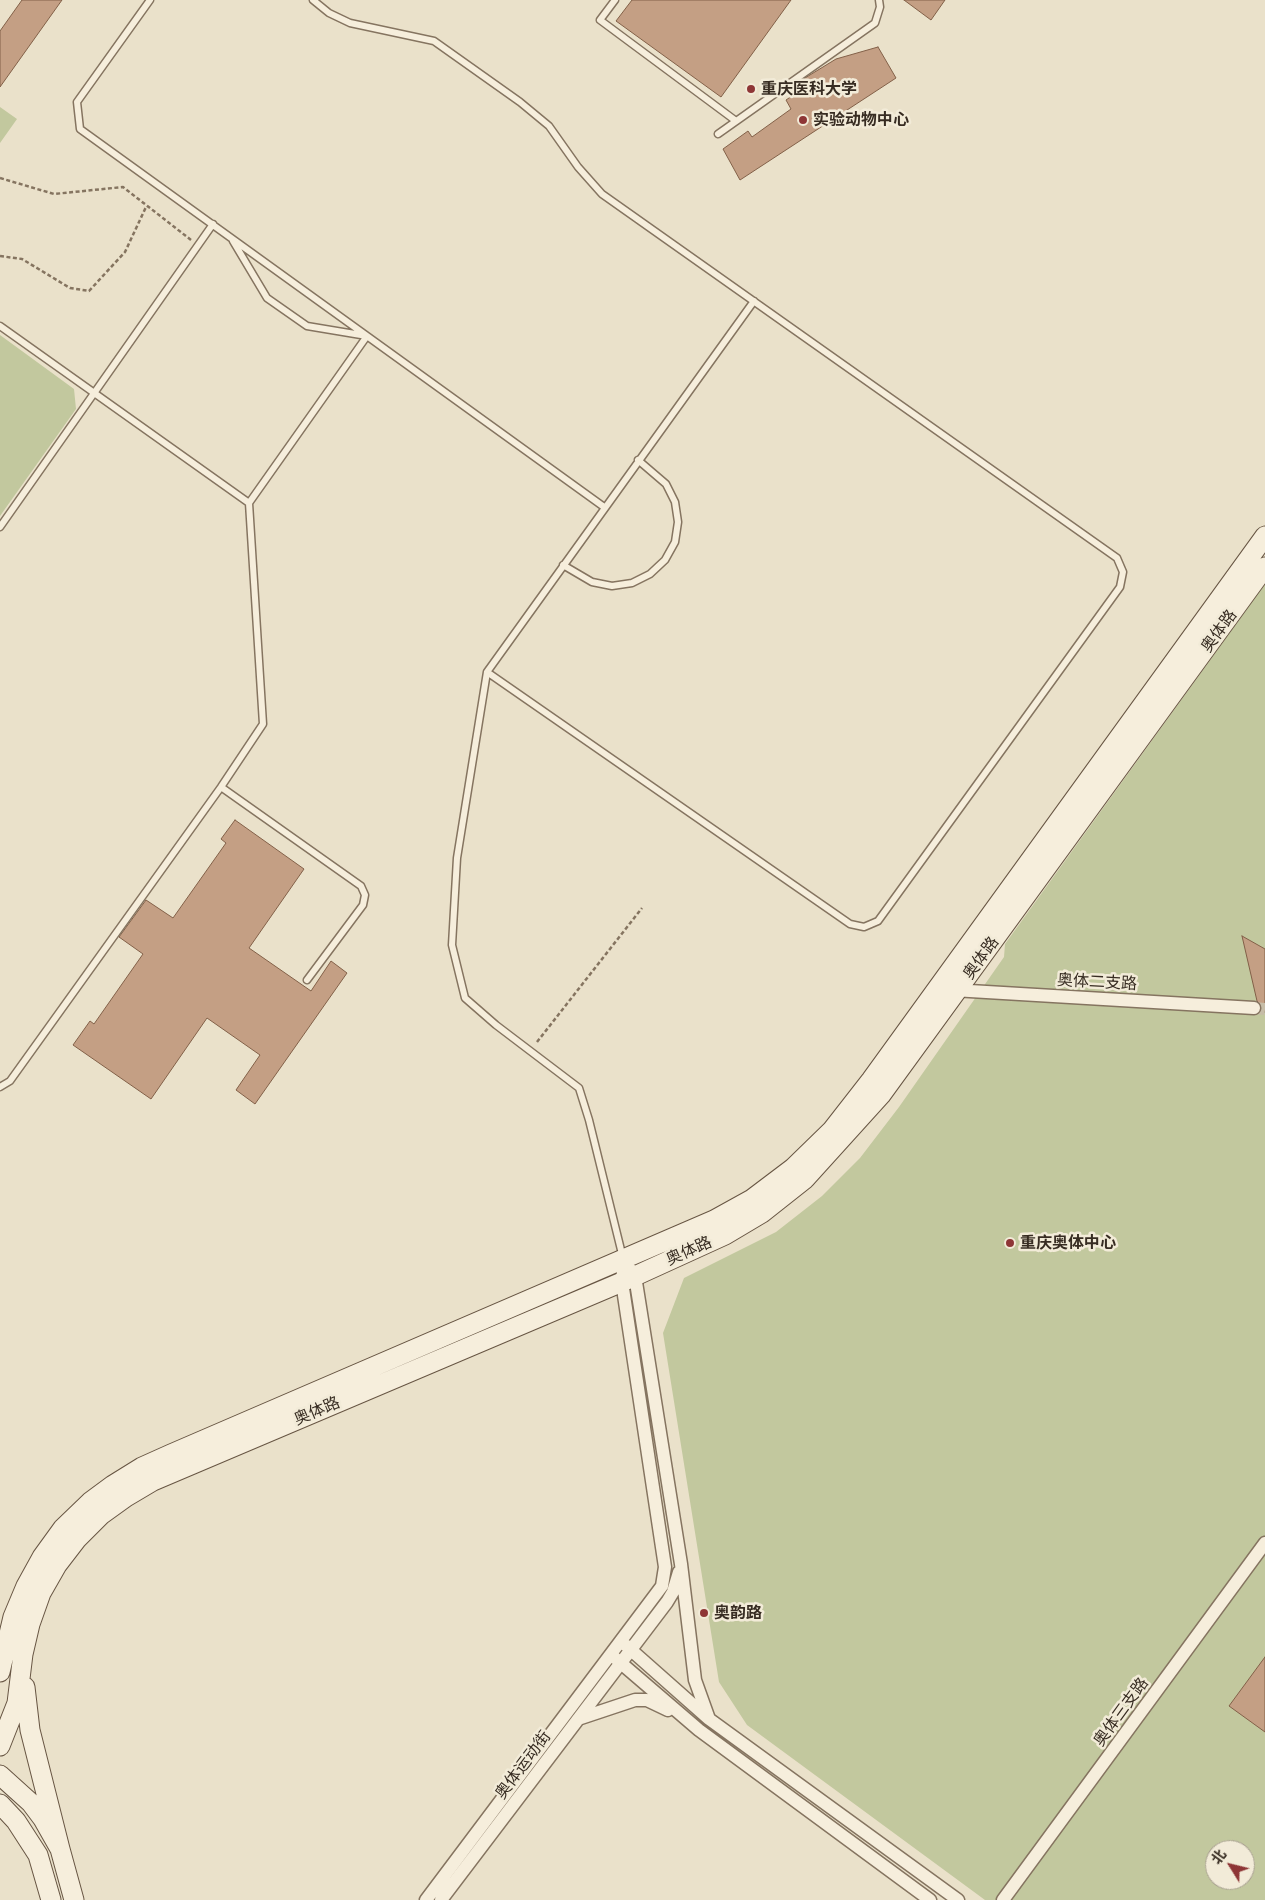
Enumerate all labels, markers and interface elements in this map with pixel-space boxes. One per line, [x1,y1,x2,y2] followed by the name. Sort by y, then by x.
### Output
[761,79,857,99] place label: 重庆医科大学
[745,83,757,95] marker: 重庆医科大学
[813,110,909,130] place label: 实验动物中心
[797,114,809,126] marker: 实验动物中心
[1197,606,1241,656] street label: 奥体路
[959,933,1003,983] street label: 奥体路
[1057,970,1137,994] street label: 奥体二支路
[663,1232,715,1270] street label: 奥体路
[1020,1233,1116,1253] place label: 重庆奥体中心
[1004,1237,1016,1249] marker: 重庆奥体中心
[291,1393,343,1429] street label: 奥体路
[714,1603,762,1623] place label: 奥韵路
[698,1607,710,1619] marker: 奥韵路
[1090,1674,1152,1750] street label: 奥体三支路
[491,1727,555,1803] street label: 奥体运动街
[1205,1840,1255,1890] north arrow
[1206,1845,1230,1868] text: 北

